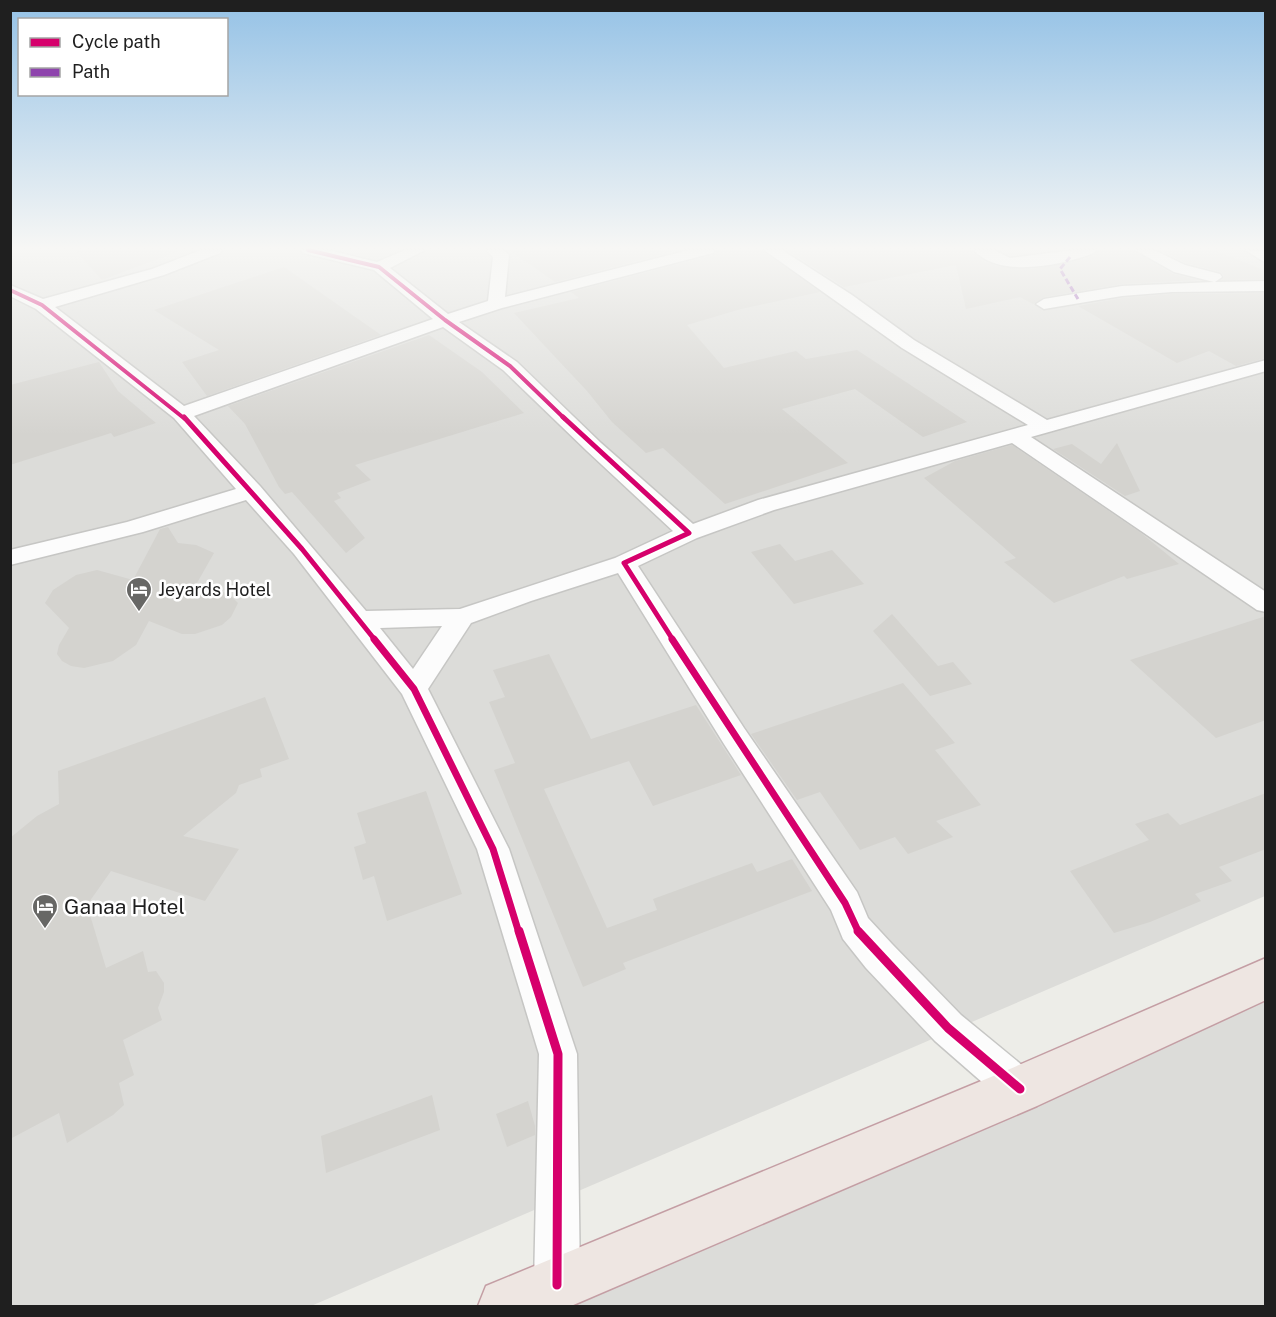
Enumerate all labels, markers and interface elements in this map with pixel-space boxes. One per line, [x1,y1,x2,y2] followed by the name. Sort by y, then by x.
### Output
[18,18,228,96] legend
[72,31,161,52] text: Cycle path
[72,61,110,82] text: Path
[124,575,154,613] hotel icon: Jeyards Hotel
[158,579,271,600] place label: Jeyards Hotel
[30,892,60,930] hotel icon: Ganaa Hotel
[64,894,185,919] place label: Ganaa Hotel

